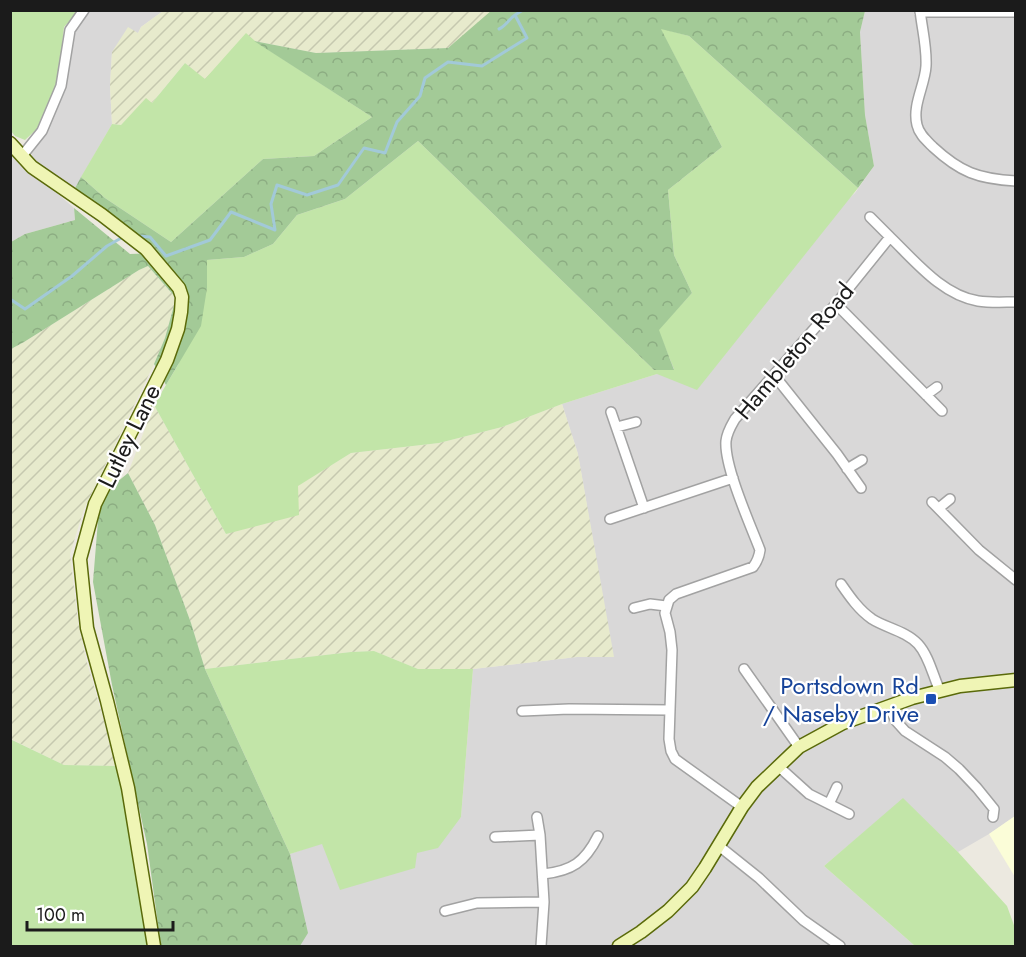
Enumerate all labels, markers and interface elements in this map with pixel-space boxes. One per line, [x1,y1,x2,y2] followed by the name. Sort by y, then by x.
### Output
[726,275,862,427] street label: Hambleton Road
[89,378,169,494] street label: Lutley Lane
[763,668,919,731] place label: Portsdown Rd / Naseby Drive
[924,692,938,706] marker: Portsdown Rd / Naseby Drive
[27,894,172,932] scale bar
[36,902,85,928] text: 100 m

